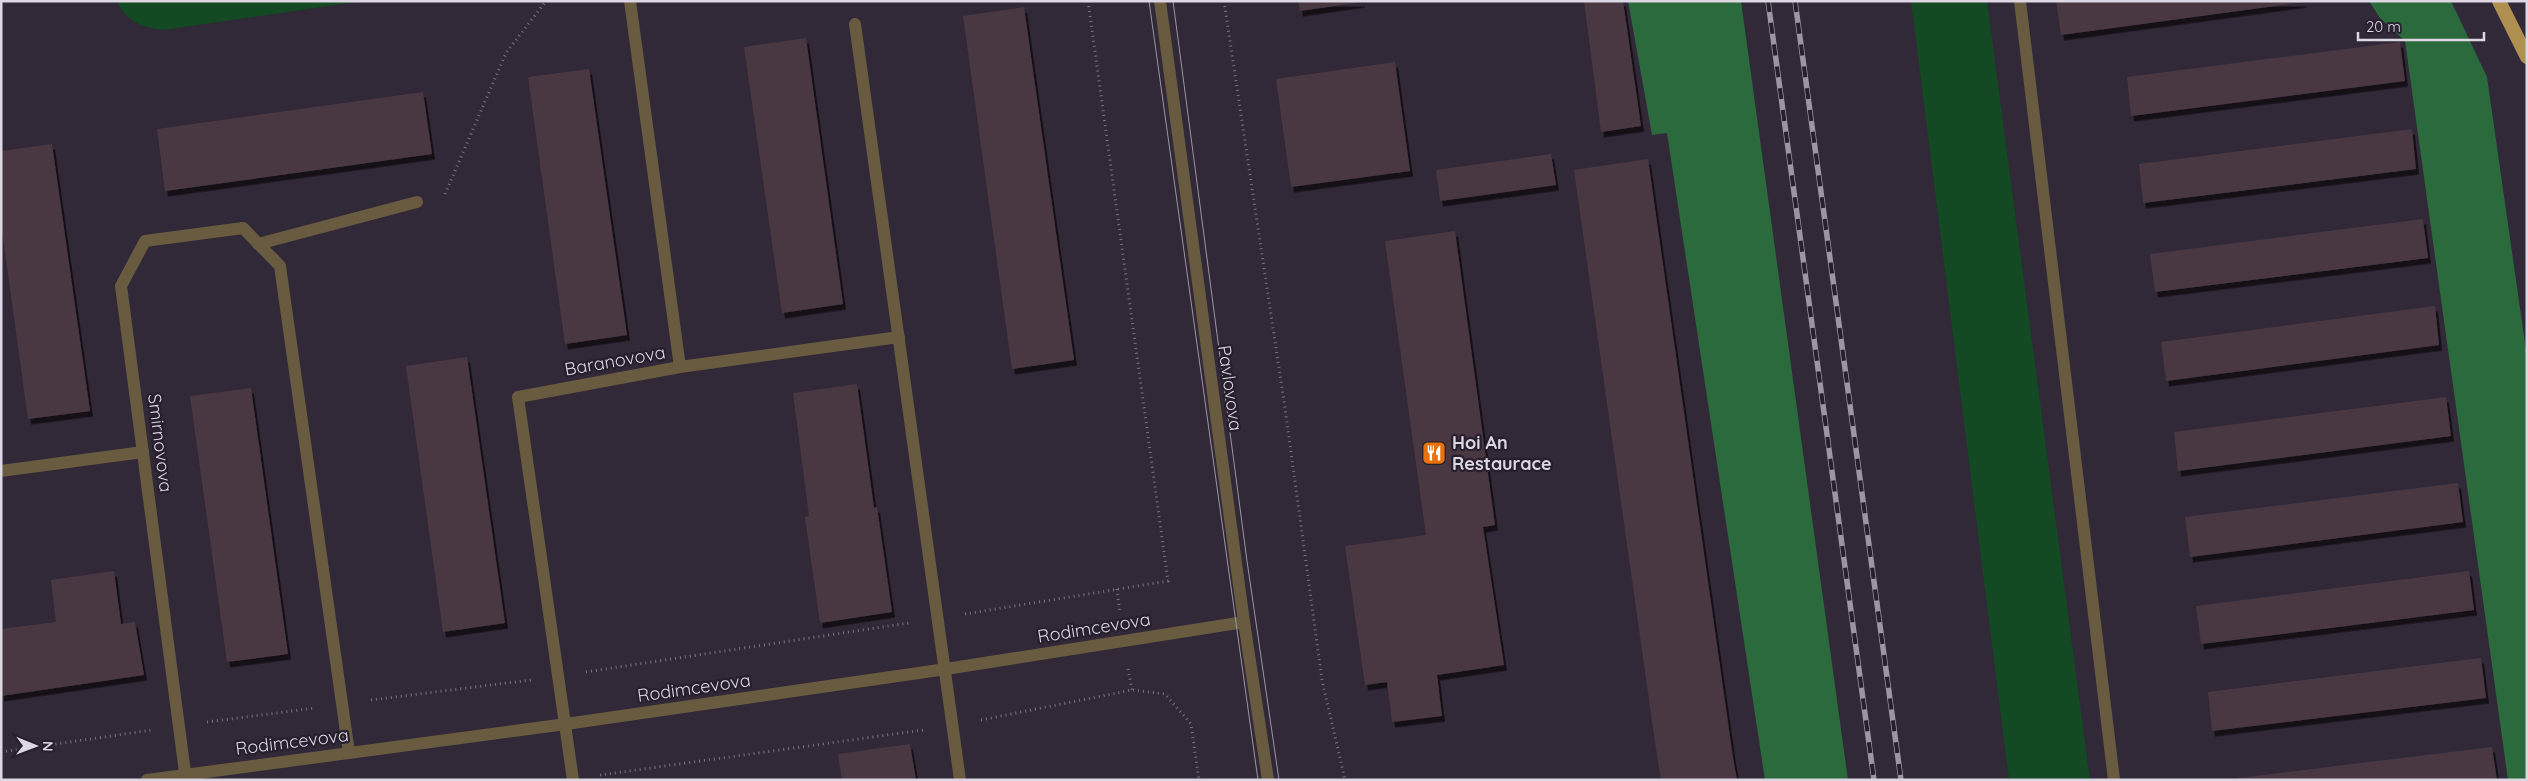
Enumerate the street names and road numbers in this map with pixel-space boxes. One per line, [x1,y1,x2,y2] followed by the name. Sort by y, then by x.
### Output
[563,340,667,381] street label: Baranovova
[1213,344,1248,432] street label: Pavlovova
[143,392,178,494] street label: Smirnovova
[1036,607,1152,648] street label: Rodimcevova
[636,668,752,707] street label: Rodimcevova
[234,723,350,760] street label: Rodimcevova

